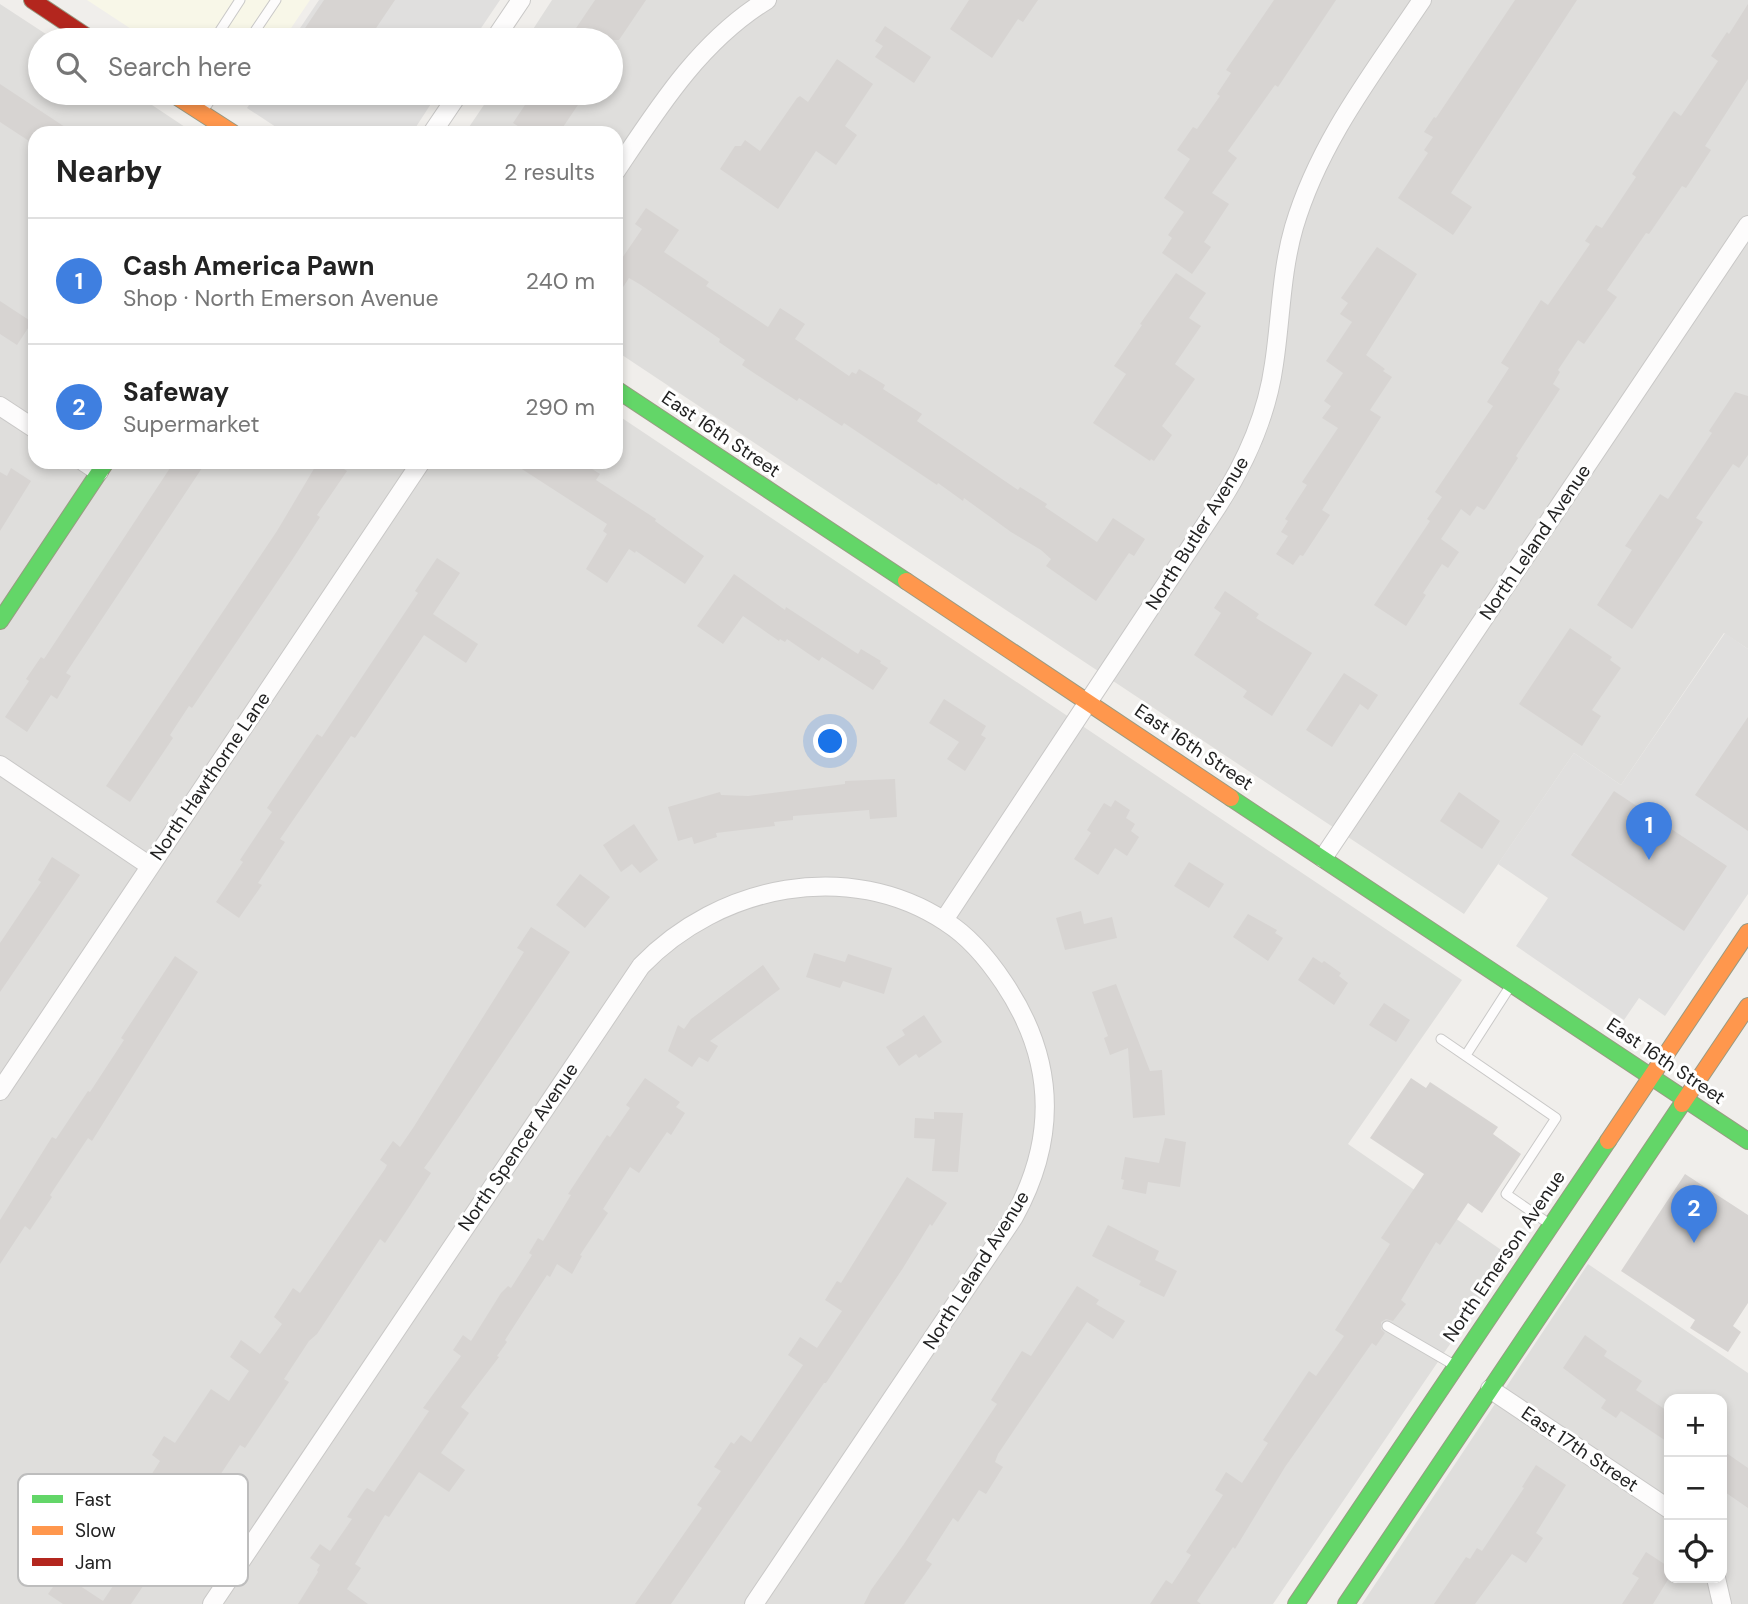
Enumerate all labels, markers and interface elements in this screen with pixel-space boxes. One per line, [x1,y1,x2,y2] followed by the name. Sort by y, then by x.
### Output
[28,28,623,105] search box
[52,48,90,86] icon: search
[108,50,251,84] text: Search here
[56,152,162,191] text: Nearby
[504,157,595,187] text: 2 results
[123,249,374,283] text: Cash America Pawn
[75,266,83,296] text: 1
[526,266,595,296] text: 240 m
[123,283,439,313] text: Shop · North Emerson Avenue
[123,375,229,409] text: Safeway
[657,385,785,483] street label: East 16th Street
[72,392,86,422] text: 2
[525,392,595,422] text: 290 m
[123,409,259,439] text: Supermarket
[1140,452,1254,614] street label: North Butler Avenue
[1474,459,1596,625] street label: North Leland Avenue
[144,687,276,865] street label: North Hawthorne Lane
[1130,698,1258,796] street label: East 16th Street
[813,724,847,758] your location
[1626,802,1672,860] pin: 1
[1602,1012,1730,1110] street label: East 16th Street
[452,1058,584,1236] street label: North Spencer Avenue
[1437,1165,1571,1347] street label: North Emerson Avenue
[1671,1185,1717,1243] pin: 2
[917,1186,1035,1354] street label: North Leland Avenue
[1664,1394,1727,1583] map controls
[1664,1394,1727,1457] button: +
[1517,1401,1643,1497] street label: East 17th Street
[1664,1457,1727,1520] button: −
[18,1474,248,1586] legend
[75,1487,111,1512] text: Fast
[75,1518,116,1543] text: Slow
[1664,1520,1727,1583] button: locate
[75,1550,112,1575] text: Jam

